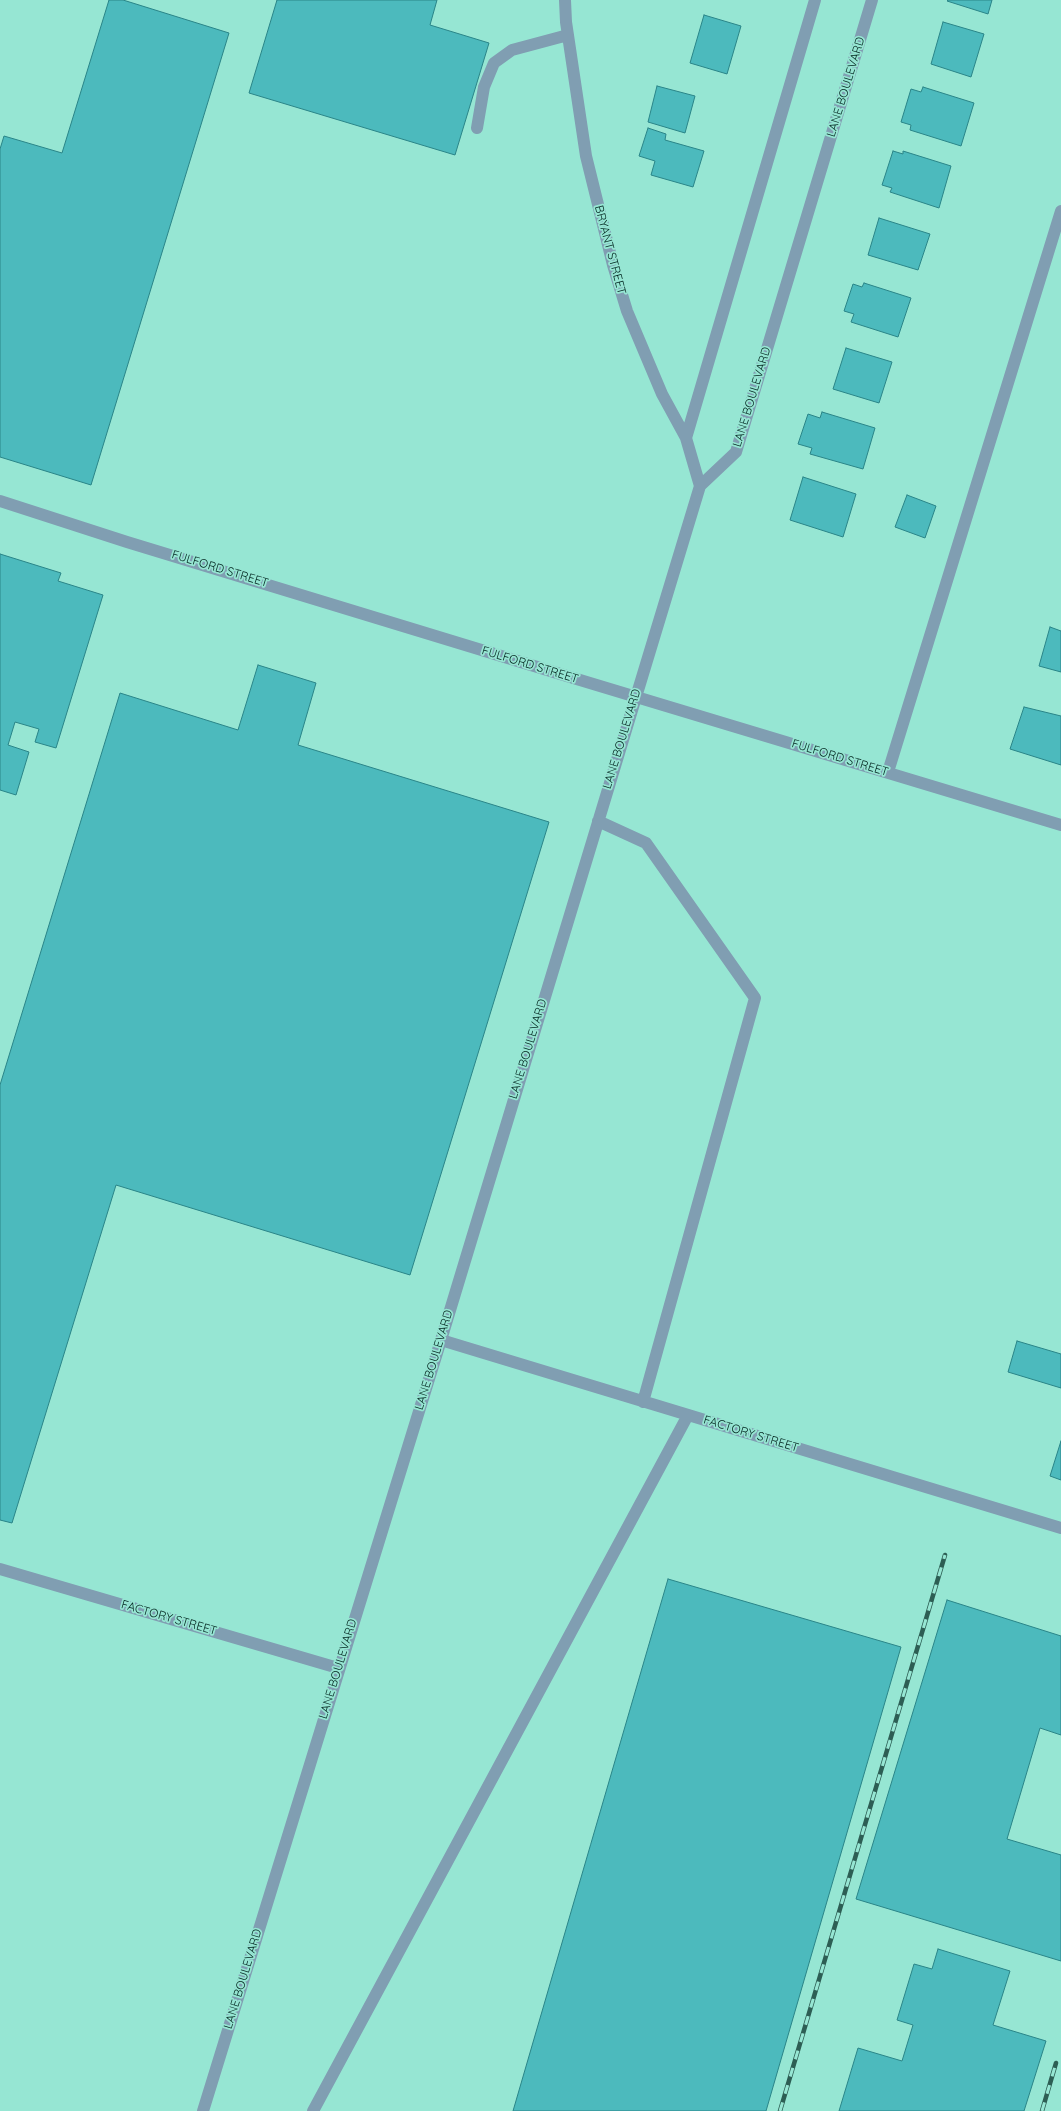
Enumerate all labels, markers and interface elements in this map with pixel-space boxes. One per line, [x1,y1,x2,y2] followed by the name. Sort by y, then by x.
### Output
[824,35,868,139] street label: LANE BOULEVARD
[591,204,629,296] street label: BRYANT STREET
[730,345,774,449] street label: LANE BOULEVARD
[170,547,270,591] street label: FULFORD STREET
[480,643,580,687] street label: FULFORD STREET
[600,687,644,791] street label: LANE BOULEVARD
[790,736,890,780] street label: FULFORD STREET
[506,997,550,1101] street label: LANE BOULEVARD
[412,1308,456,1412] street label: LANE BOULEVARD
[702,1413,800,1455] street label: FACTORY STREET
[120,1597,218,1639] street label: FACTORY STREET
[316,1617,360,1721] street label: LANE BOULEVARD
[221,1927,265,2031] street label: LANE BOULEVARD

